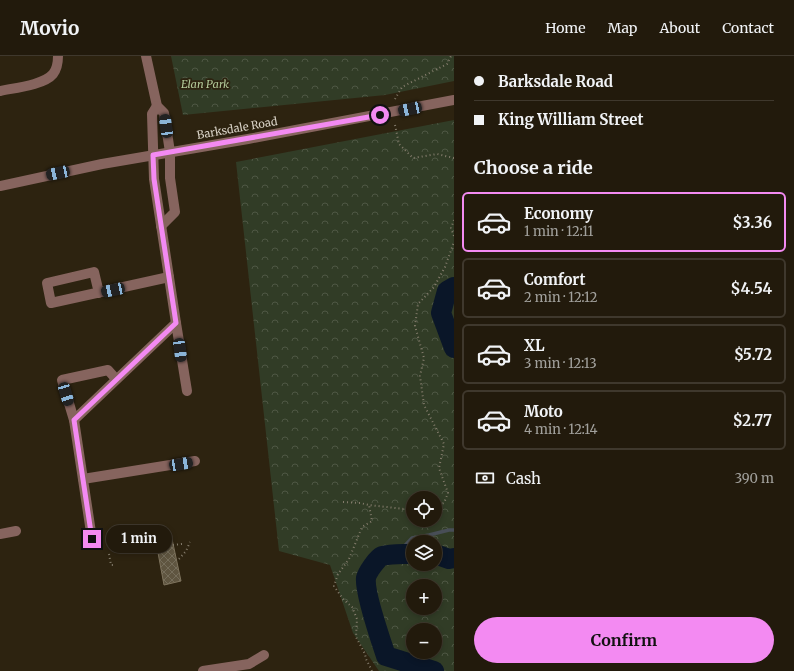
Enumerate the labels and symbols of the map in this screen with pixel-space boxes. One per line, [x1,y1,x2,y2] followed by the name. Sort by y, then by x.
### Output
[181,77,229,91] park label: Elan Park
[397,101,423,117] car
[371,106,389,124] route start
[158,113,174,139] car
[196,114,279,142] street label: Barksdale Road
[45,165,71,181] car
[100,282,126,298] car
[172,337,188,363] car
[57,381,75,407] car
[168,456,194,472] car
[106,525,172,553] callout: 1 min
[83,530,101,548] route end

